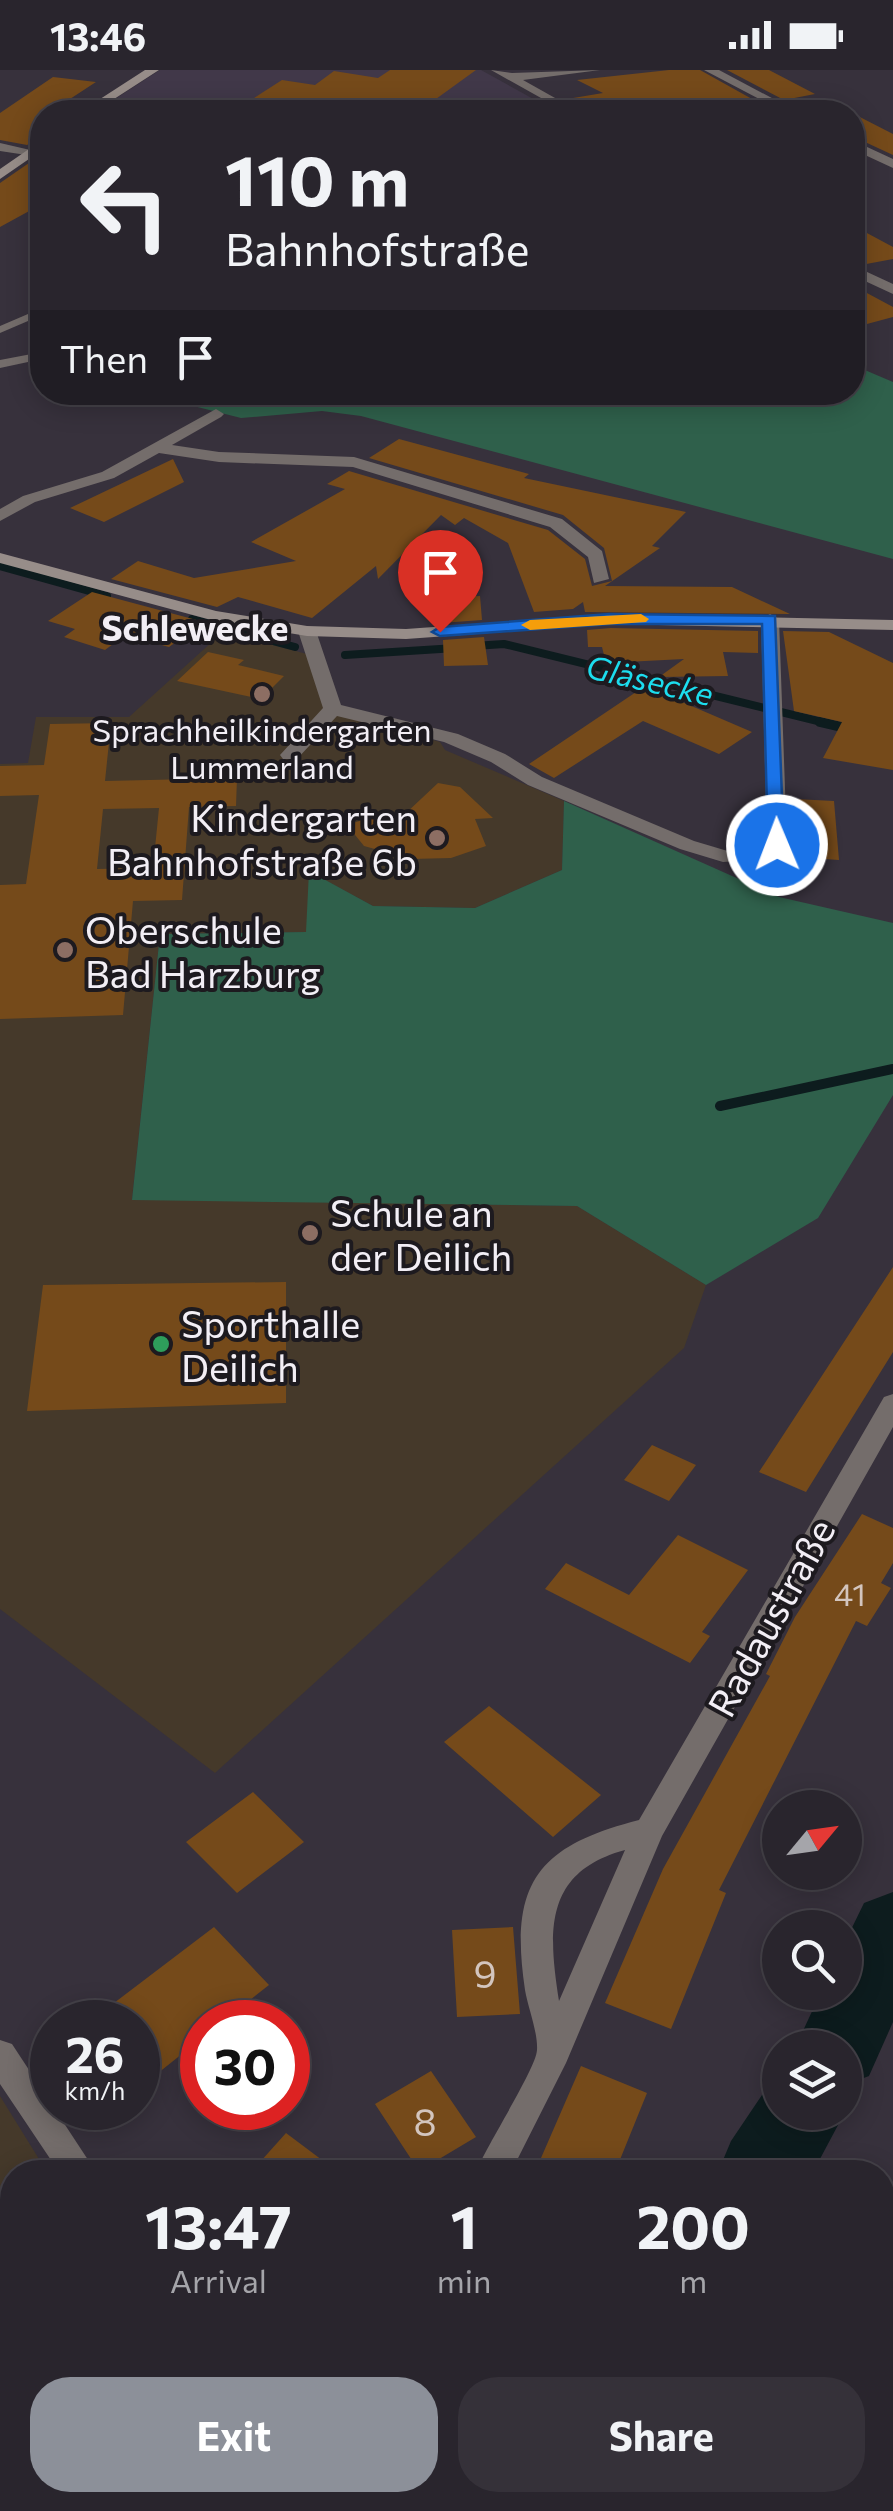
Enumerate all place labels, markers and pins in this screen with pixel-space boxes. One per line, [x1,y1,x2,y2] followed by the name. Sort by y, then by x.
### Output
[398,530,483,633] pin
[251,683,273,705] marker: Sprachheilkindergarten Lummerland
[92,709,432,786] place label: Sprachheilkindergarten Lummerland
[107,793,417,884] place label: Kindergarten Bahnhofstraße 6b
[426,827,448,849] marker: Kindergarten Bahnhofstraße 6b
[85,905,321,996] place label: Oberschule Bad Harzburg
[54,939,76,961] marker: Oberschule Bad Harzburg
[330,1188,512,1279] place label: Schule an der Deilich
[299,1222,321,1244] marker: Schule an der Deilich
[181,1299,360,1390] place label: Sporthalle Deilich
[150,1333,172,1355] marker: Sporthalle Deilich

